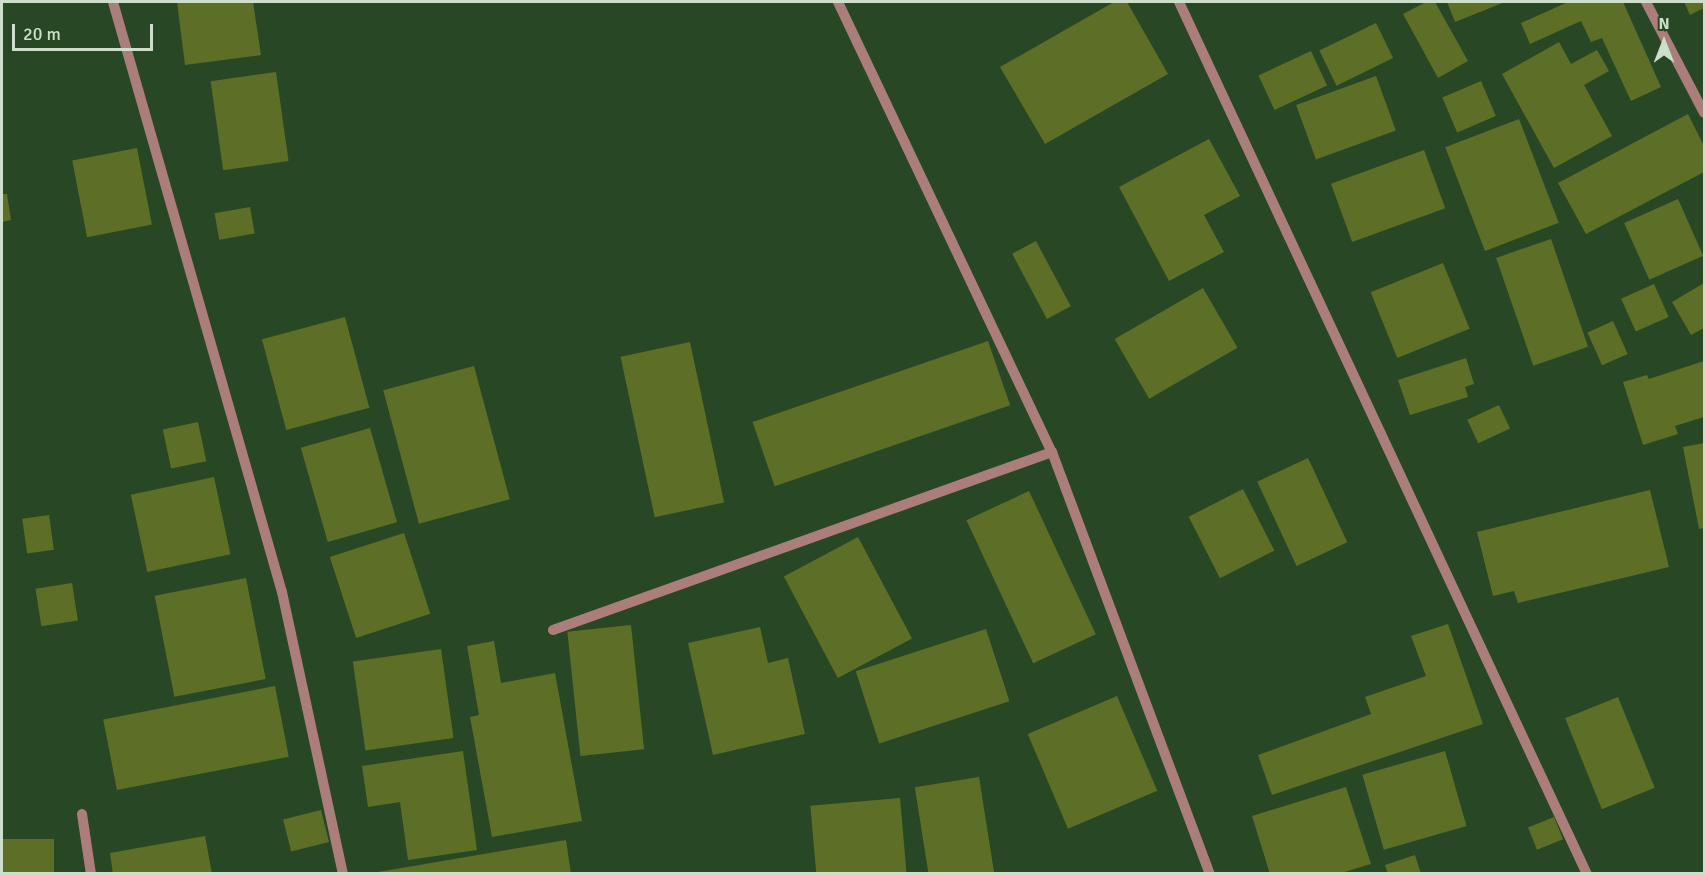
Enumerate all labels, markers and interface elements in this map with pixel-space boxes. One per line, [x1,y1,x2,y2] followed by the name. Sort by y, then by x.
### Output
[15,12,156,50] scale bar
[1634,12,1694,72] north arrow
[1658,14,1670,34] text: N
[23,23,61,45] text: 20 m

